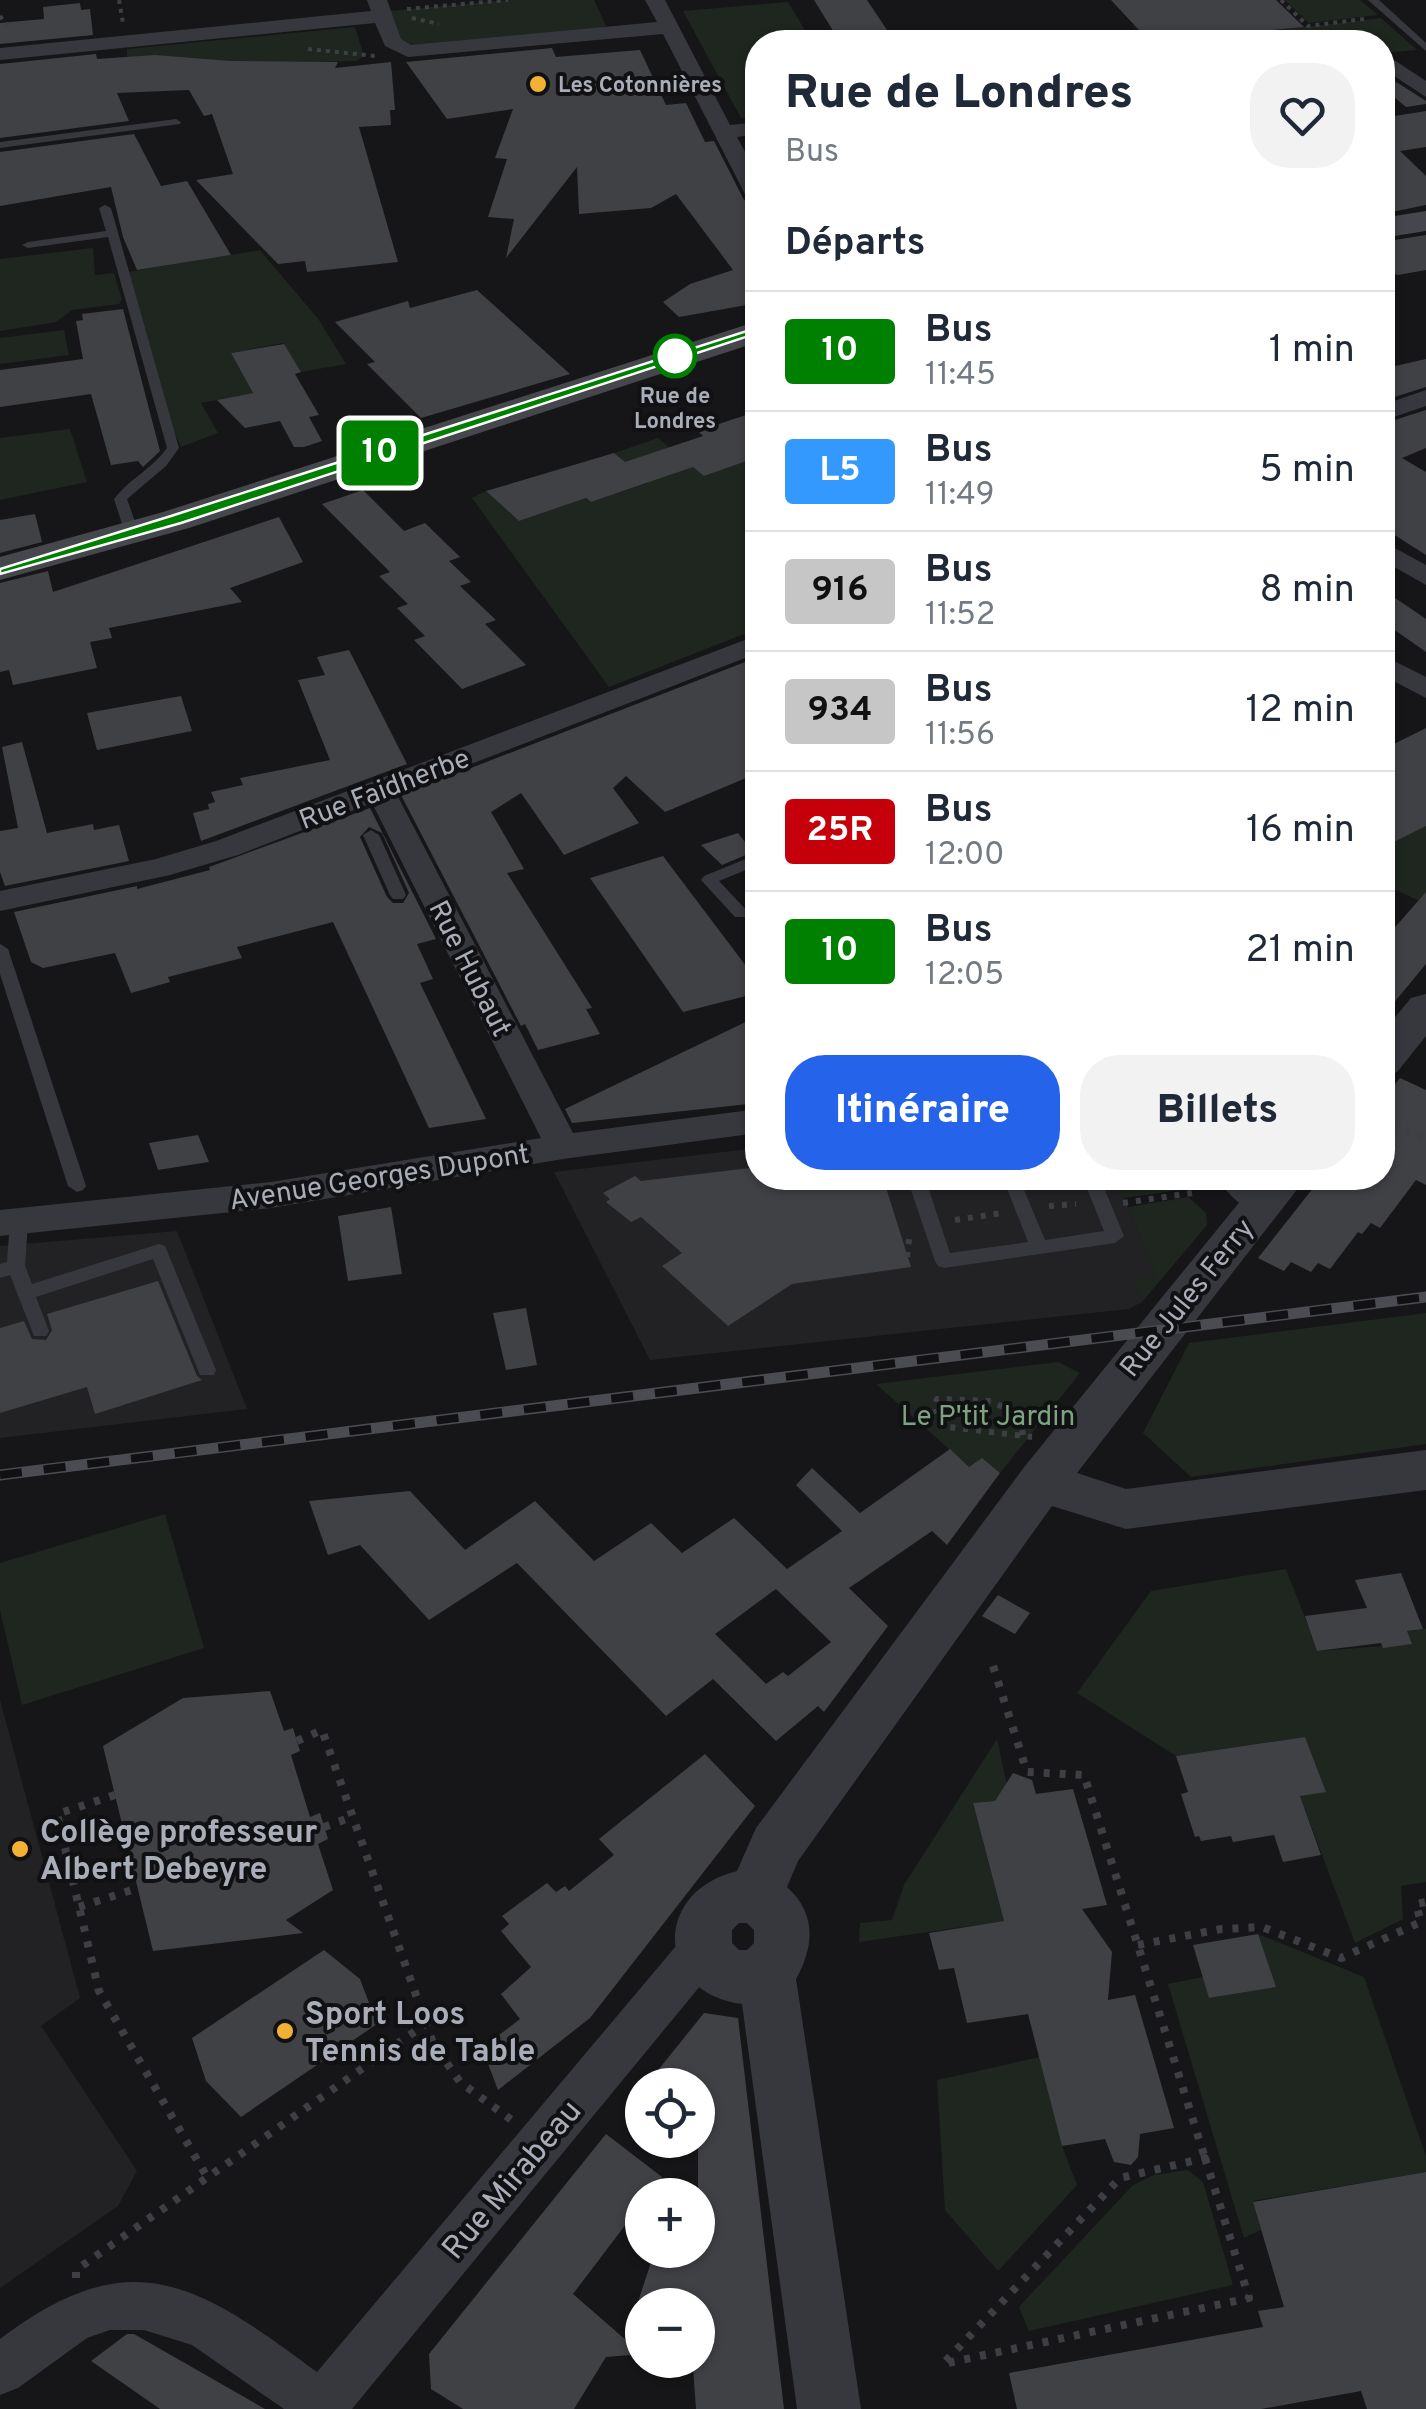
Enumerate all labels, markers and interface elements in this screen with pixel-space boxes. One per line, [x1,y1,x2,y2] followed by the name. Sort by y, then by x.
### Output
[1250,63,1355,168] button: heart
[785,65,1133,125] text: Rue de Londres
[527,73,549,95] marker: Les Cotonnières
[558,73,722,100] place label: Les Cotonnières
[785,133,839,173] text: Bus
[785,220,925,269] text: Départs
[925,307,992,356] text: Bus
[1269,327,1355,376] text: 1 min
[821,329,859,373] text: 10
[654,335,696,377] marker: Rue de Londres
[925,356,996,396] text: 11:45
[634,384,716,436] place label: Rue de Londres
[335,420,425,486] line badge: 10
[925,427,992,476] text: Bus
[361,431,399,475] text: 10
[1259,447,1355,496] text: 5 min
[819,449,861,493] text: L5
[925,476,995,516] text: 11:49
[925,547,992,596] text: Bus
[1260,567,1355,616] text: 8 min
[811,569,869,613] text: 916
[925,596,995,636] text: 11:52
[925,667,992,716] text: Bus
[1245,687,1355,736] text: 12 min
[808,689,872,733] text: 934
[925,716,995,756] text: 11:56
[295,742,476,840] street label: Rue Faidherbe
[925,787,992,836] text: Bus
[1246,807,1355,856] text: 16 min
[807,809,873,853] text: 25R
[925,836,1005,876] text: 12:00
[419,895,518,1043] street label: Rue Hubaut
[925,907,992,956] text: Bus
[1245,927,1355,976] text: 21 min
[821,929,859,973] text: 10
[925,956,1004,996] text: 12:05
[785,1055,1060,1170] button: Itinéraire
[1080,1055,1355,1170] button: Billets
[227,1137,532,1220] street label: Avenue Georges Dupont
[1113,1212,1263,1386] street label: Rue Jules Ferry
[901,1400,1075,1436] park label: Le P'tit Jardin
[40,1814,317,1891] place label: Collège professeur Albert Debeyre
[9,1838,31,1860] marker: Collège professeur Albert Debeyre
[305,1996,535,2073] place label: Sport Loos Tennis de Table
[274,2020,296,2042] marker: Sport Loos Tennis de Table
[625,2068,715,2378] map controls
[625,2068,715,2158] button: locate
[435,2093,592,2269] street label: Rue Mirabeau
[625,2178,715,2268] button: +
[625,2288,715,2378] button: −

